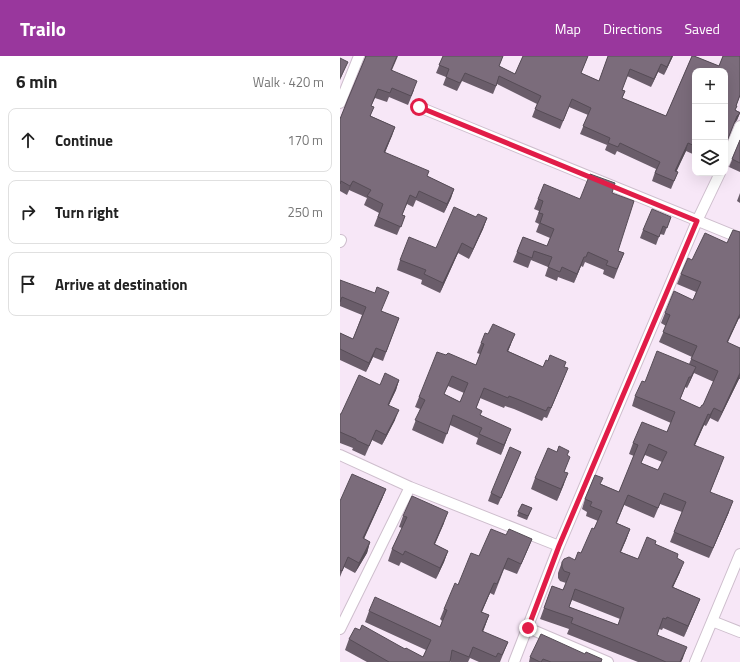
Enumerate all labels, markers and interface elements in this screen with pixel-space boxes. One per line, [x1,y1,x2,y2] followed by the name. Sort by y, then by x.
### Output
[20,14,66,43] text: Trailo
[555,18,581,39] text: Map
[603,18,662,39] text: Directions
[684,18,720,39] text: Saved
[692,68,728,176] map controls
[692,68,728,104] button: +
[16,69,57,95] text: 6 min
[253,72,324,92] text: Walk · 420 m
[410,98,428,116] route start
[692,104,728,140] button: −
[17,129,39,151] icon: ahead
[55,129,113,152] text: Continue
[287,130,323,150] text: 170 m
[692,140,728,176] button: layers
[17,201,39,223] icon: right
[55,201,119,224] text: Turn right
[287,202,323,222] text: 250 m
[17,273,39,295] icon: arrive
[55,273,188,296] text: Arrive at destination
[519,619,537,637] route end

